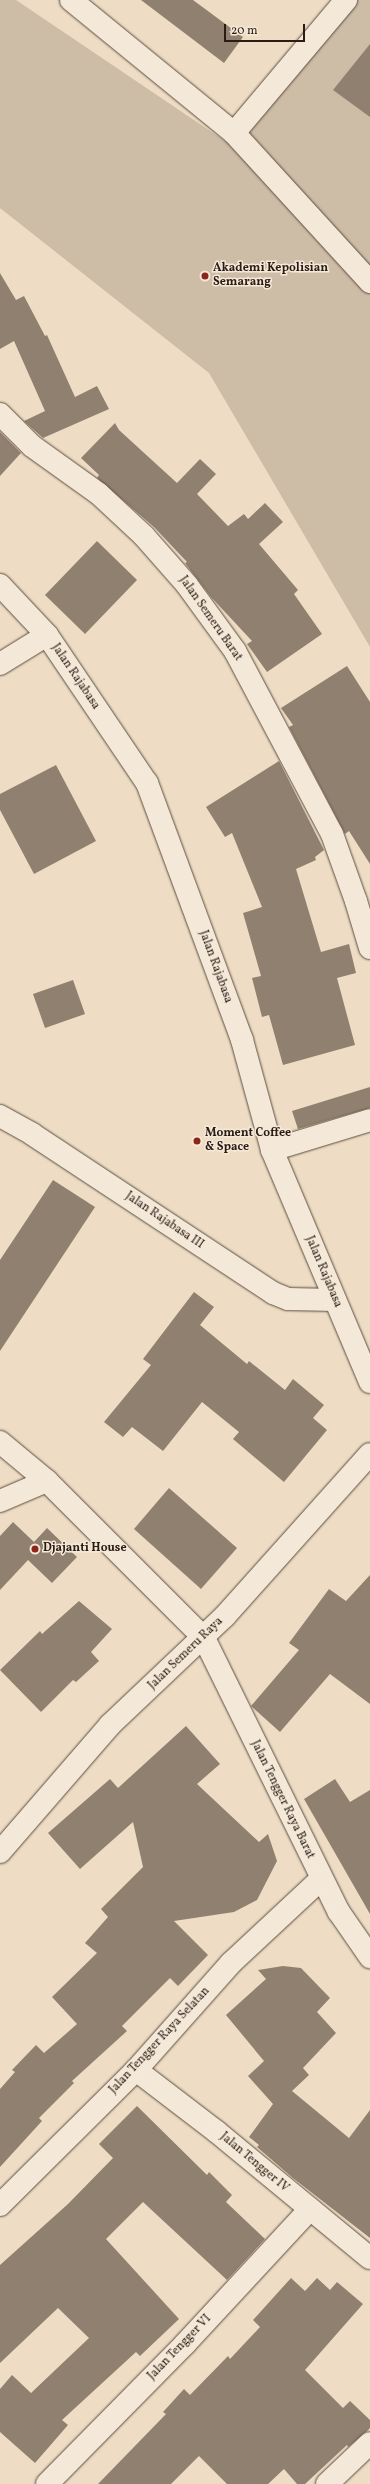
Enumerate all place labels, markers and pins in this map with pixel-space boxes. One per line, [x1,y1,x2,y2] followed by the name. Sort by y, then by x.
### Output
[213,262,328,290] place label: Akademi Kepolisian Semarang
[200,271,210,281] marker: Akademi Kepolisian Semarang
[205,1127,291,1155] place label: Moment Coffee & Space
[192,1136,202,1146] marker: Moment Coffee & Space
[43,1542,127,1556] place label: Djajanti House
[30,1544,40,1554] marker: Djajanti House

